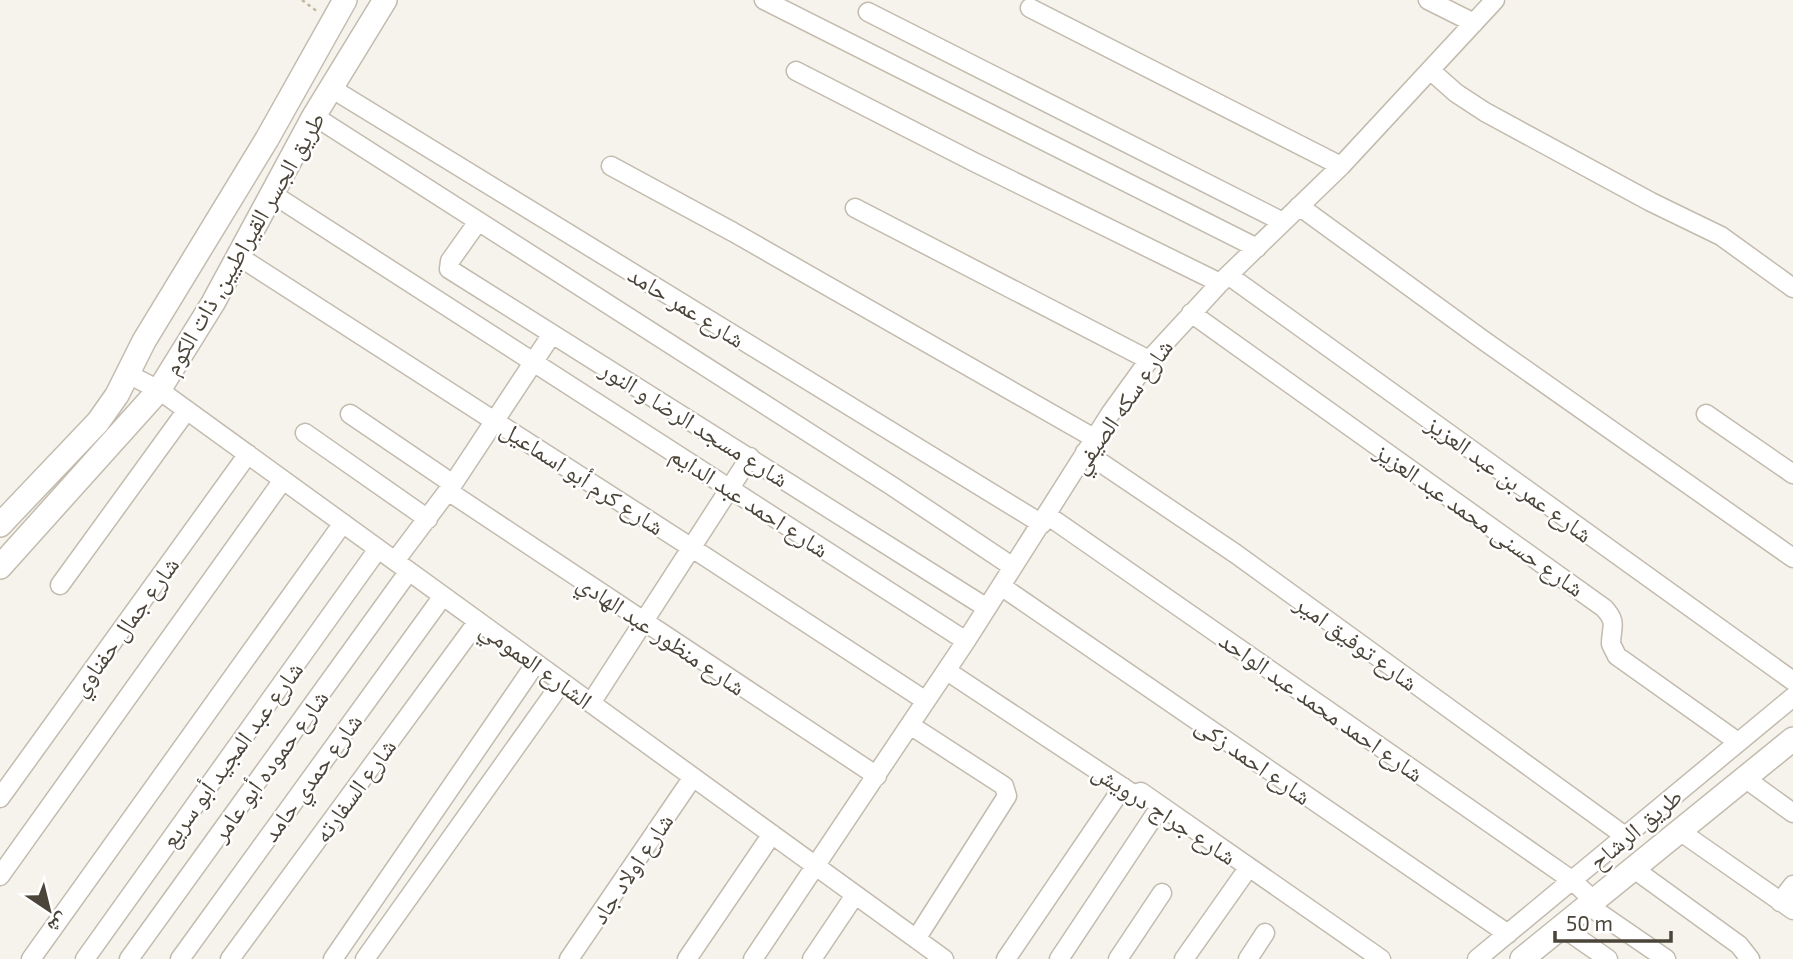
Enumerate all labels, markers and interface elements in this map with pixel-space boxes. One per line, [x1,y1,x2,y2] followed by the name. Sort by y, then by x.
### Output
[156,106,333,381] street label: طريق الجسر القيراطيين, ذات الكوم
[622,259,751,355] street label: شارع عمر حامد
[1064,333,1183,482] street label: شارع سكه الصيفي
[594,353,794,494] street label: شارع مسجد الرضا و النور
[1419,407,1599,550] street label: شارع عمر بن عبد العزيز
[494,413,670,543] street label: شارع كرم أبو اسماعيل
[1368,435,1590,604] street label: شارع حسنى محمد عبد العزيز
[664,439,835,566] street label: شارع احمد عبد الدايم
[64,551,189,705] street label: شارع جمال حفناوي
[569,567,752,706] street label: شارع منظور عبد الهادي
[1288,587,1424,698] street label: شارع توفيق امير
[472,614,599,719] street label: الشارع العمومي
[1213,625,1430,789] street label: شارع احمد محمد عبد الواحد
[154,655,310,854] street label: شارع عبد المجيد أبو سريع
[204,684,335,848] street label: شارع حموده أبو عامر
[255,707,372,850] street label: شارع حمدي حامد
[1190,710,1317,812] street label: شارع احمد زكى
[307,732,403,849] street label: شارع السفارته
[1087,756,1242,872] street label: شارع جراج درويش
[1583,781,1689,877] street label: طريق الرشاح
[583,807,680,930] street label: شارع اولاد جاد
[14,875,84,945] north arrow
[1555,900,1671,944] scale bar
[44,908,74,940] text: ش
[1566,910,1613,935] text: 50 m

